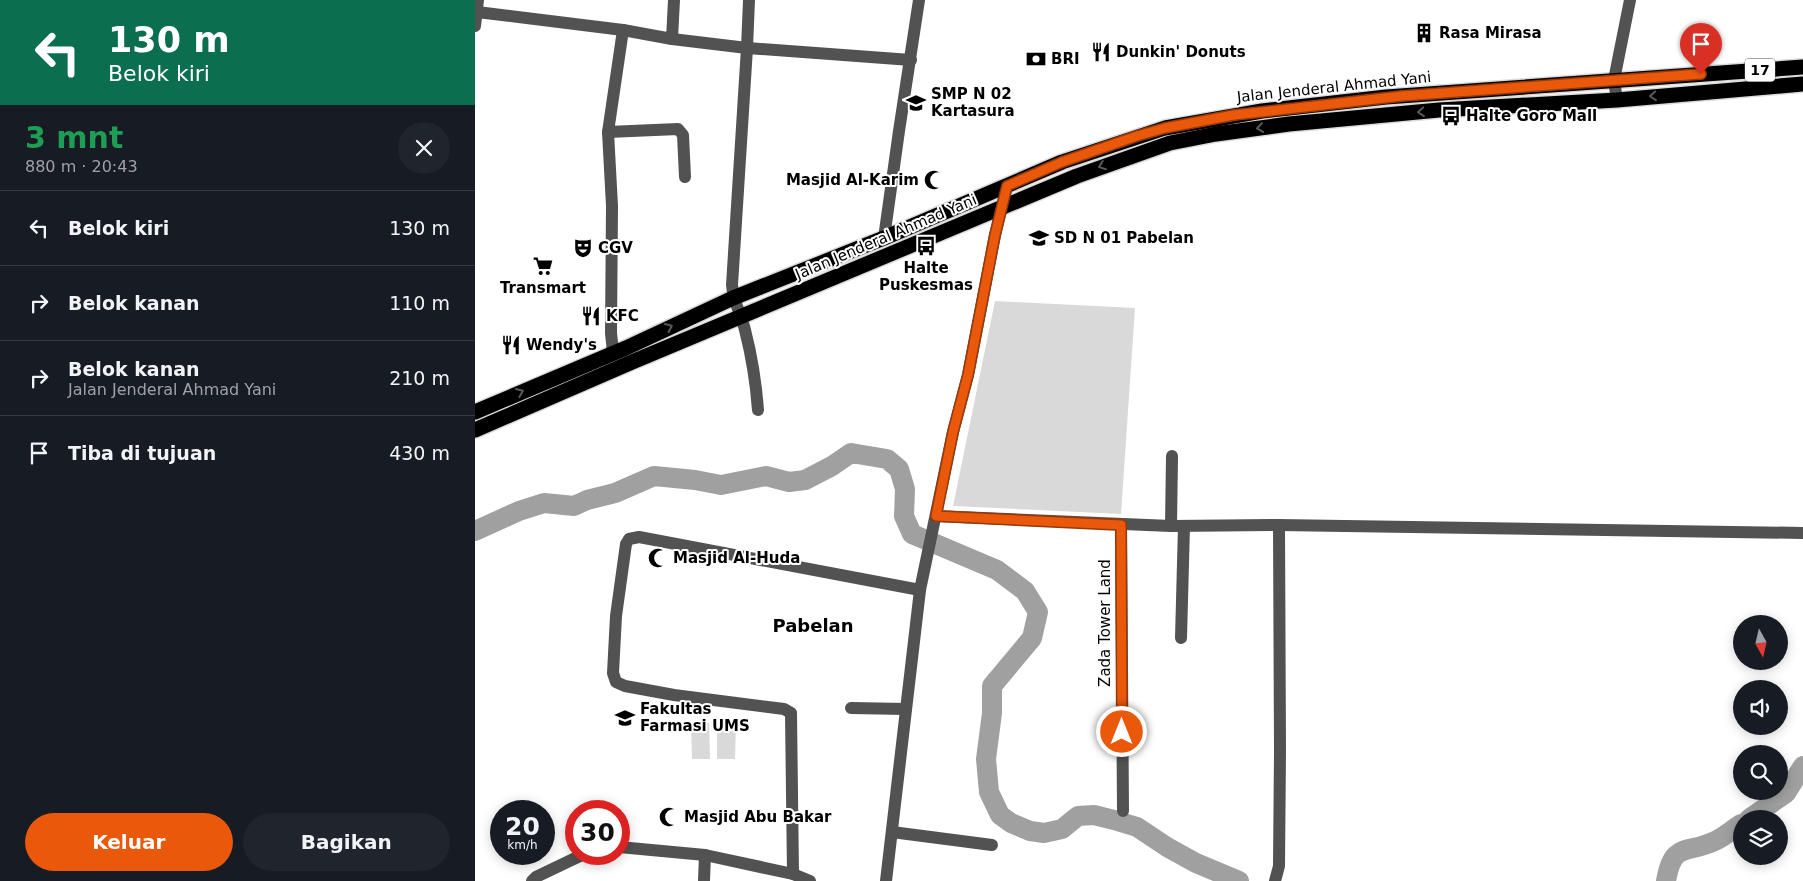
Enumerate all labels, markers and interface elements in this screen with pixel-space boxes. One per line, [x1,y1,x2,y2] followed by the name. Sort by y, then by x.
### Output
[25,20,90,85] icon: left
[108,20,230,60] text: 130 m
[1413,22,1435,44] building icon: Rasa Mirasa
[1680,23,1722,74] pin
[1439,24,1542,42] place label: Rasa Mirasa
[1687,30,1715,58] icon: arrive
[1090,41,1112,63] restaurant icon: Dunkin' Donuts
[1116,43,1246,61] place label: Dunkin' Donuts
[1025,48,1047,70] bank icon: BRI
[1051,50,1080,68] place label: BRI
[1745,58,1775,82] road number: 17
[108,61,210,86] text: Belok kiri
[1235,68,1432,106] street label: Jalan Jenderal Ahmad Yani
[931,85,1015,120] place label: SMP N 02 Kartasura
[1649,90,1657,101] one-way arrow
[905,92,927,114] school or university icon: SMP N 02 Kartasura
[1440,105,1462,127] bus stop icon: Halte Goro Mall
[1417,106,1425,117] one-way arrow
[1466,107,1597,125] place label: Halte Goro Mall
[25,120,123,155] text: 3 mnt
[398,122,450,174] button: close
[1255,122,1263,133] one-way arrow
[25,157,138,176] text: 880 m · 20:43
[1098,160,1107,170] one-way arrow
[923,169,945,191] mosque icon: Masjid Al-Karim
[786,171,919,189] place label: Masjid Al-Karim
[792,191,979,284] street label: Jalan Jenderal Ahmad Yani
[25,214,53,242] icon: left
[68,217,169,239] text: Belok kiri
[389,217,450,239] text: 130 m
[1028,227,1050,249] school or university icon: SD N 01 Pabelan
[1054,229,1194,247] place label: SD N 01 Pabelan
[915,235,937,257] bus stop icon: Halte Puskesmas
[572,237,594,259] theatre icon: CGV
[598,239,633,257] place label: CGV
[532,255,554,277] supermarket icon: Transmart
[879,259,973,294] place label: Halte Puskesmas
[500,279,586,297] place label: Transmart
[25,289,53,317] icon: right
[68,292,200,314] text: Belok kanan
[389,292,450,314] text: 110 m
[580,305,602,327] restaurant icon: KFC
[606,307,639,325] place label: KFC
[664,323,673,333] one-way arrow
[500,334,522,356] restaurant icon: Wendy's
[526,336,597,354] place label: Wendy's
[68,358,200,380] text: Belok kanan
[25,364,53,392] icon: right
[389,367,450,389] text: 210 m
[68,380,276,399] text: Jalan Jenderal Ahmad Yani
[515,388,524,399] one-way arrow
[25,439,53,467] icon: arrive
[68,442,216,464] text: Tiba di tujuan
[389,442,450,464] text: 430 m
[647,547,669,569] mosque icon: Masjid Al-Huda
[673,549,800,567] place label: Masjid Al-Huda
[1096,559,1114,687] street label: Zada Tower Land
[772,615,854,636] district label: Pabelan
[1733,615,1787,670] north arrow
[1733,615,1788,865] map controls
[1733,680,1788,735] button: sound
[640,700,750,735] place label: Fakultas Farmasi UMS
[1095,705,1147,757] position arrow
[614,707,636,729] school or university icon: Fakultas Farmasi UMS
[1733,745,1788,800] button: search
[565,800,630,865] speed limit sign: 30
[658,806,680,828] mosque icon: Masjid Abu Bakar
[684,808,832,826] place label: Masjid Abu Bakar
[1733,810,1788,865] button: layers
[505,812,540,841] text: 20
[25,813,233,871] button: Keluar
[243,813,450,871] button: Bagikan
[507,838,538,852] text: km/h

